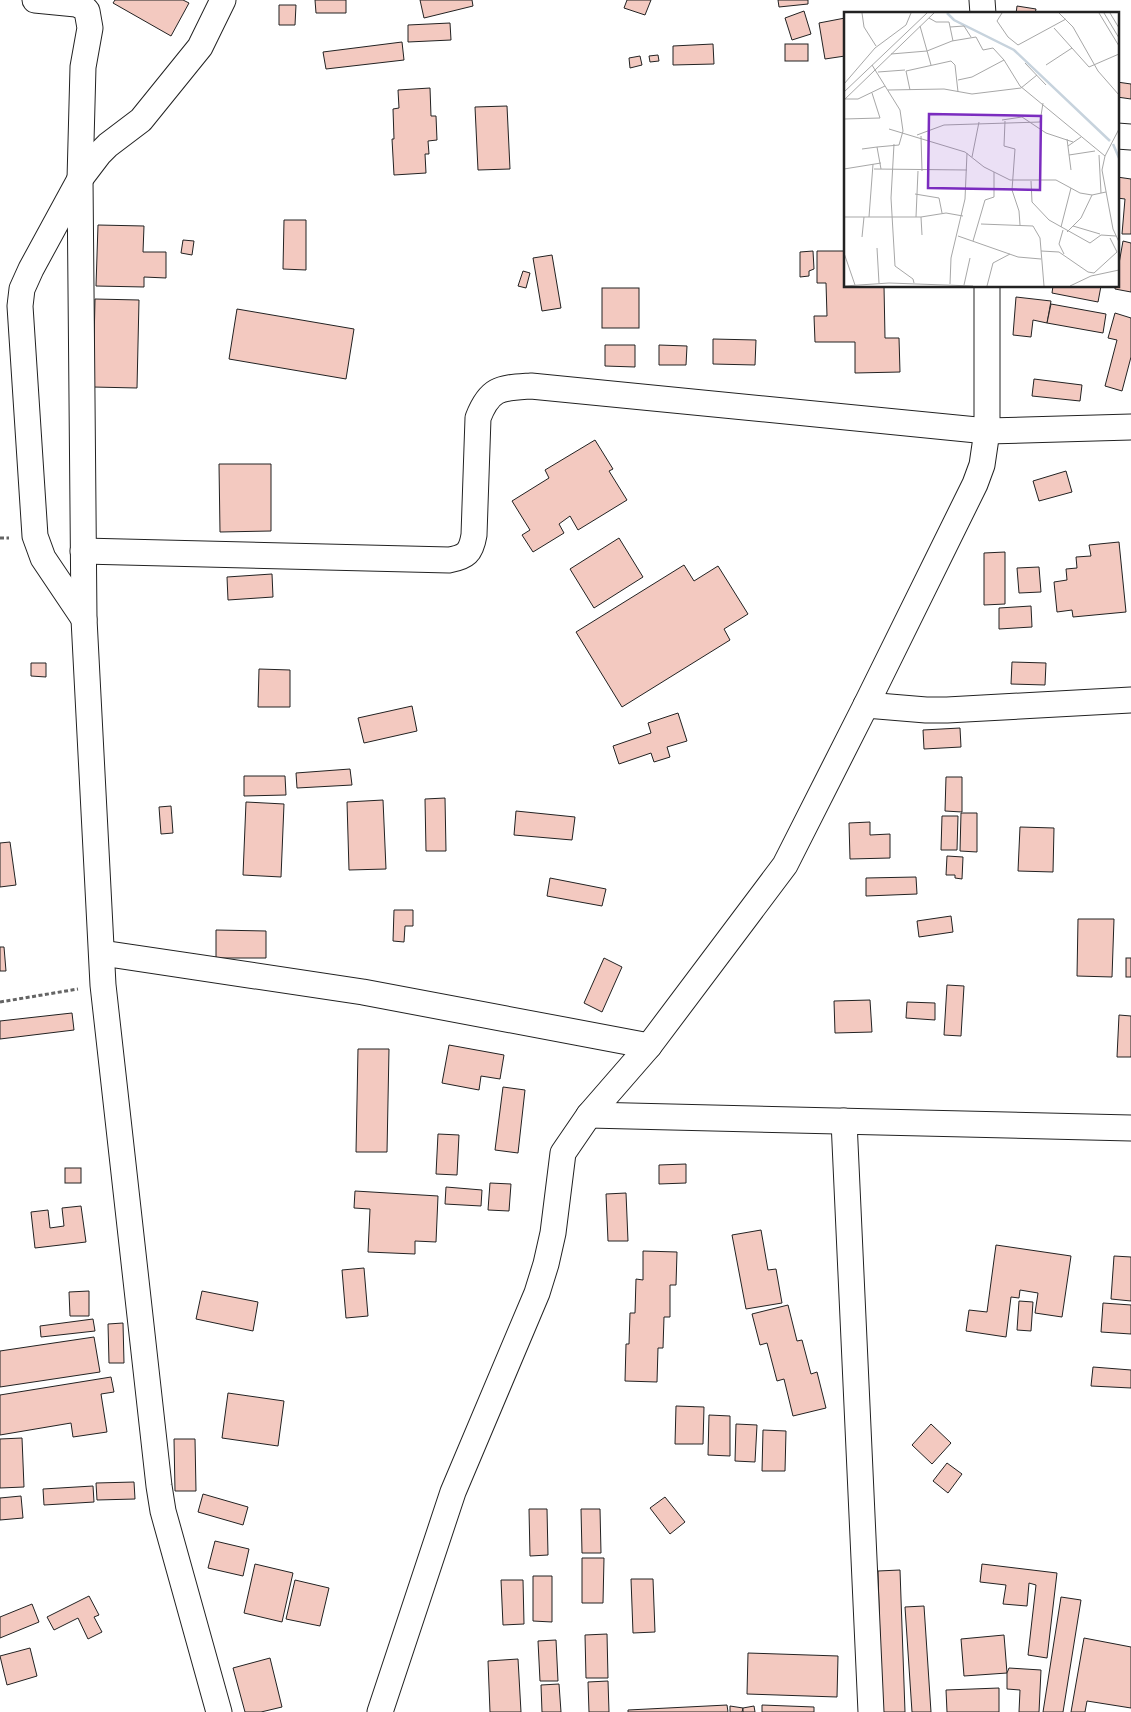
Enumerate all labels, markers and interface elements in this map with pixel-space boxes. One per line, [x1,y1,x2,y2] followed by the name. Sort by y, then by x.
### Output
[844,12,1118,288] inset map

